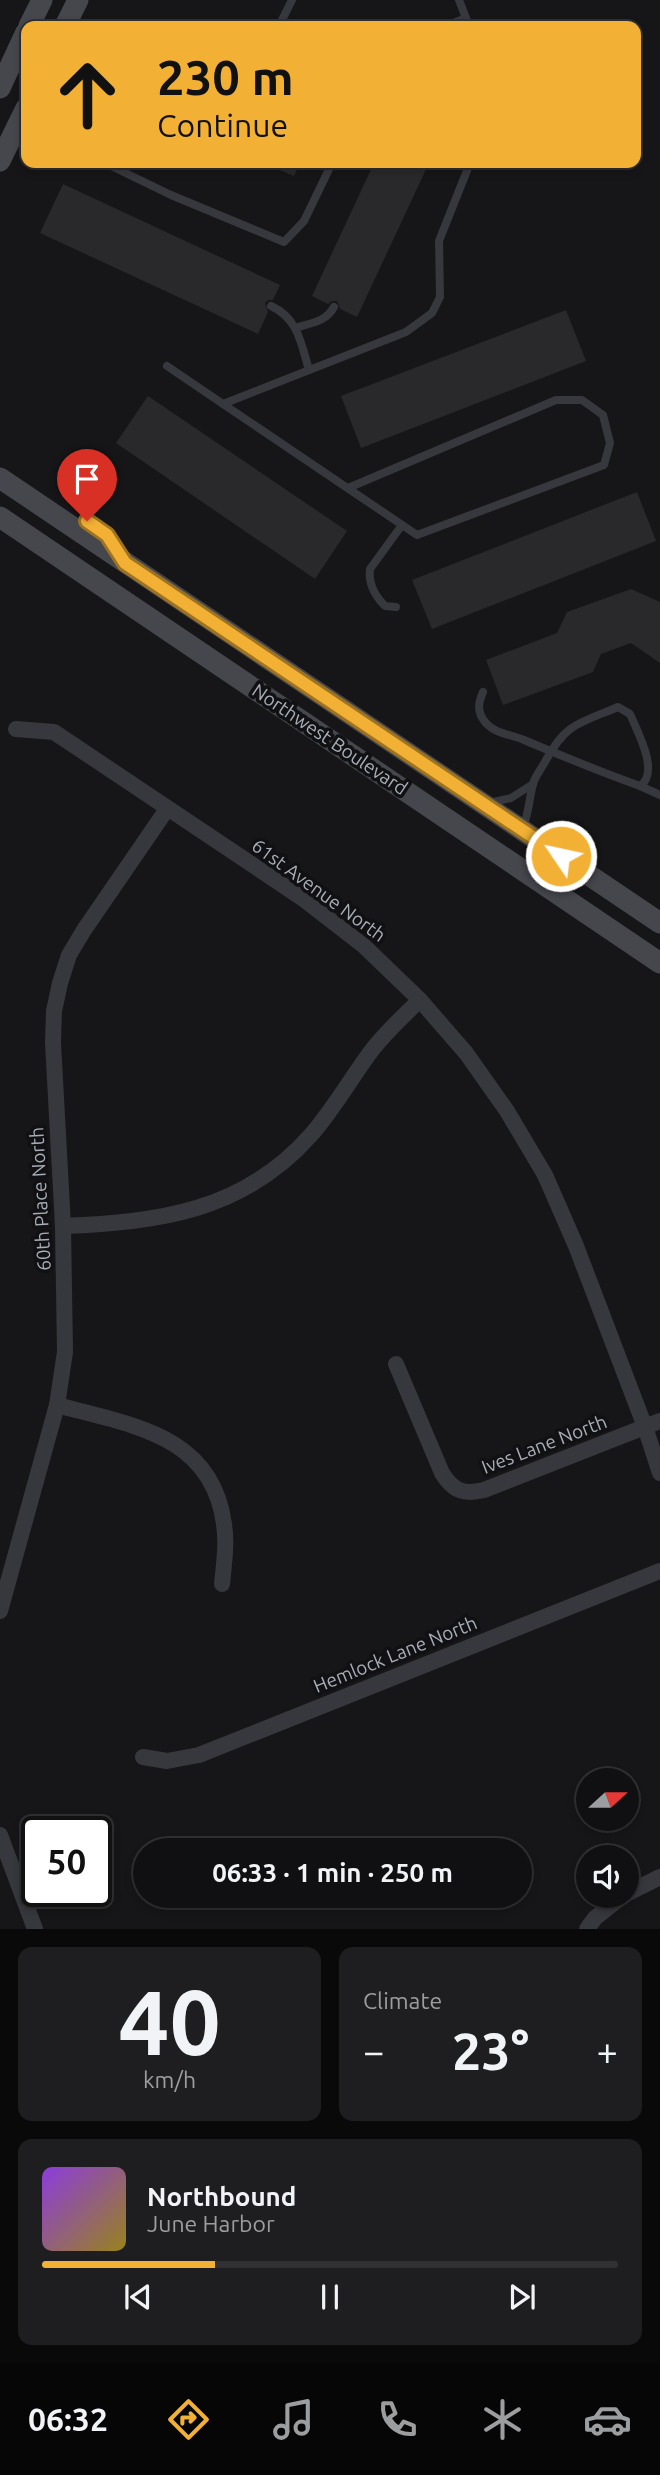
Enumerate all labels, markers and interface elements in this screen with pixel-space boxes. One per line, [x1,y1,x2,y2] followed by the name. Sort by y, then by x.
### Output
[42,49,133,140] icon: ahead
[157,49,294,104] text: 230 m
[157,107,288,143] text: Continue
[57,449,117,521] pin
[68,460,106,498] icon: arrive
[248,679,412,799] street label: Northwest Boulevard
[524,819,598,893] position arrow
[248,834,390,946] street label: 61st Avenue North
[25,1126,55,1272] street label: 60th Place North
[478,1410,610,1478] street label: Ives Lane North
[310,1611,480,1697] street label: Hemlock Lane North
[576,1768,639,1830] north arrow
[576,1768,639,1908] map controls
[21,1816,112,1907] speed limit sign: 50
[576,1845,639,1908] button: sound
[212,1858,453,1887] text: 06:33 · 1 min · 250 m
[118,1970,221,2072] text: 40
[363,1988,442,2013] text: Climate
[452,2022,529,2080] text: 23°
[363,2030,384,2072] text: −
[597,2030,618,2072] text: +
[143,2067,196,2092] text: km/h
[147,2182,296,2211] text: Northbound
[147,2211,275,2236] text: June Harbor
[119,2278,157,2316] icon: previous
[311,2278,349,2316] icon: pause
[503,2278,541,2316] icon: next
[164,2395,213,2444] icon: directions
[269,2395,318,2444] icon: music
[373,2395,422,2444] icon: phone
[478,2395,527,2444] icon: climate
[583,2395,632,2444] icon: car
[28,2401,108,2437] text: 06:32

